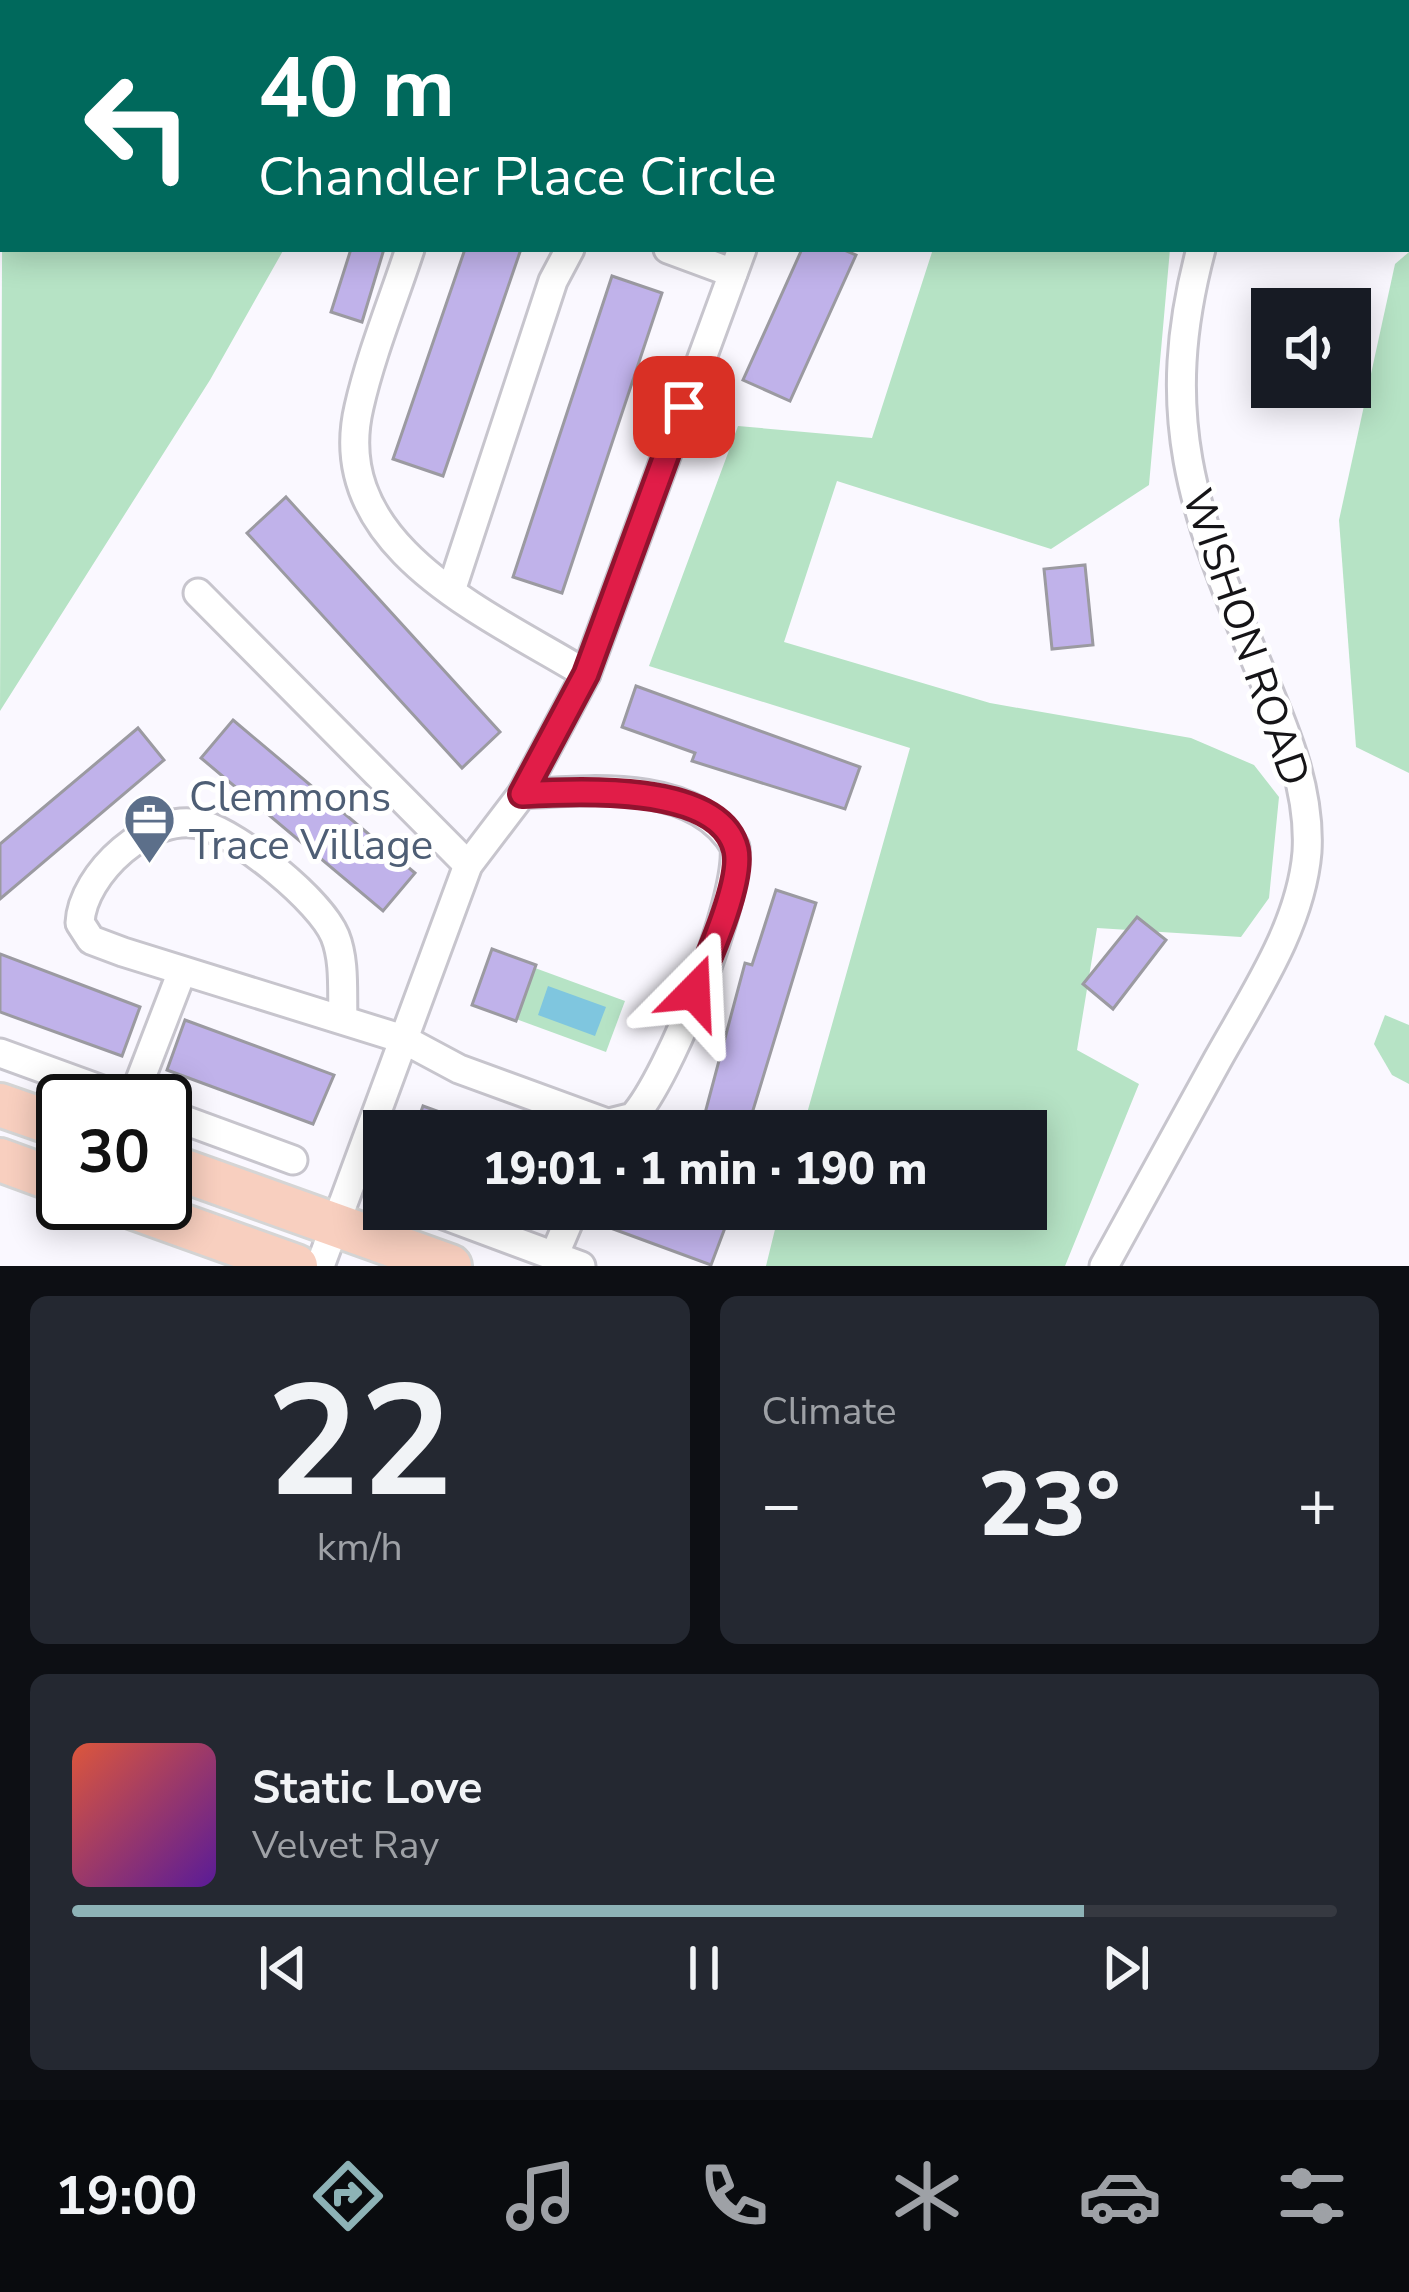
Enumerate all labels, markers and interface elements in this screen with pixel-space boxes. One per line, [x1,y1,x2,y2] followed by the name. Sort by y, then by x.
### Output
[258,31,455,146] text: 40 m
[60,48,216,204] icon: left
[258,140,777,214] text: Chandler Place Circle
[1251,288,1371,408] map controls
[1251,288,1371,408] button: sound
[633,356,735,458] pin
[651,374,717,440] icon: arrive
[1168,482,1323,793] street label: WISHON ROAD
[189,769,433,874] place label: Clemmons Trace Village
[122,792,178,866] office icon: Clemmons Trace Village
[631,929,757,1055] position arrow
[36,1074,192,1230] speed limit sign: 30
[482,1139,928,1200] text: 19:01 · 1 min · 190 m
[266,1336,453,1549] text: 22
[762,1385,897,1438] text: Climate
[978,1444,1121,1567] text: 23°
[762,1460,801,1550] text: −
[1297,1460,1337,1550] text: +
[317,1521,403,1574] text: km/h
[252,1758,482,1819] text: Static Love
[252,1819,439,1872] text: Velvet Ray
[250,1935,316,2001] icon: previous
[671,1935,737,2001] icon: pause
[1093,1935,1159,2001] icon: next
[306,2154,390,2238] icon: directions
[499,2154,583,2238] icon: music
[692,2154,776,2238] icon: phone
[885,2154,969,2238] icon: climate
[1078,2154,1162,2238] icon: car
[1270,2154,1354,2238] icon: filters
[54,2159,197,2233] text: 19:00

